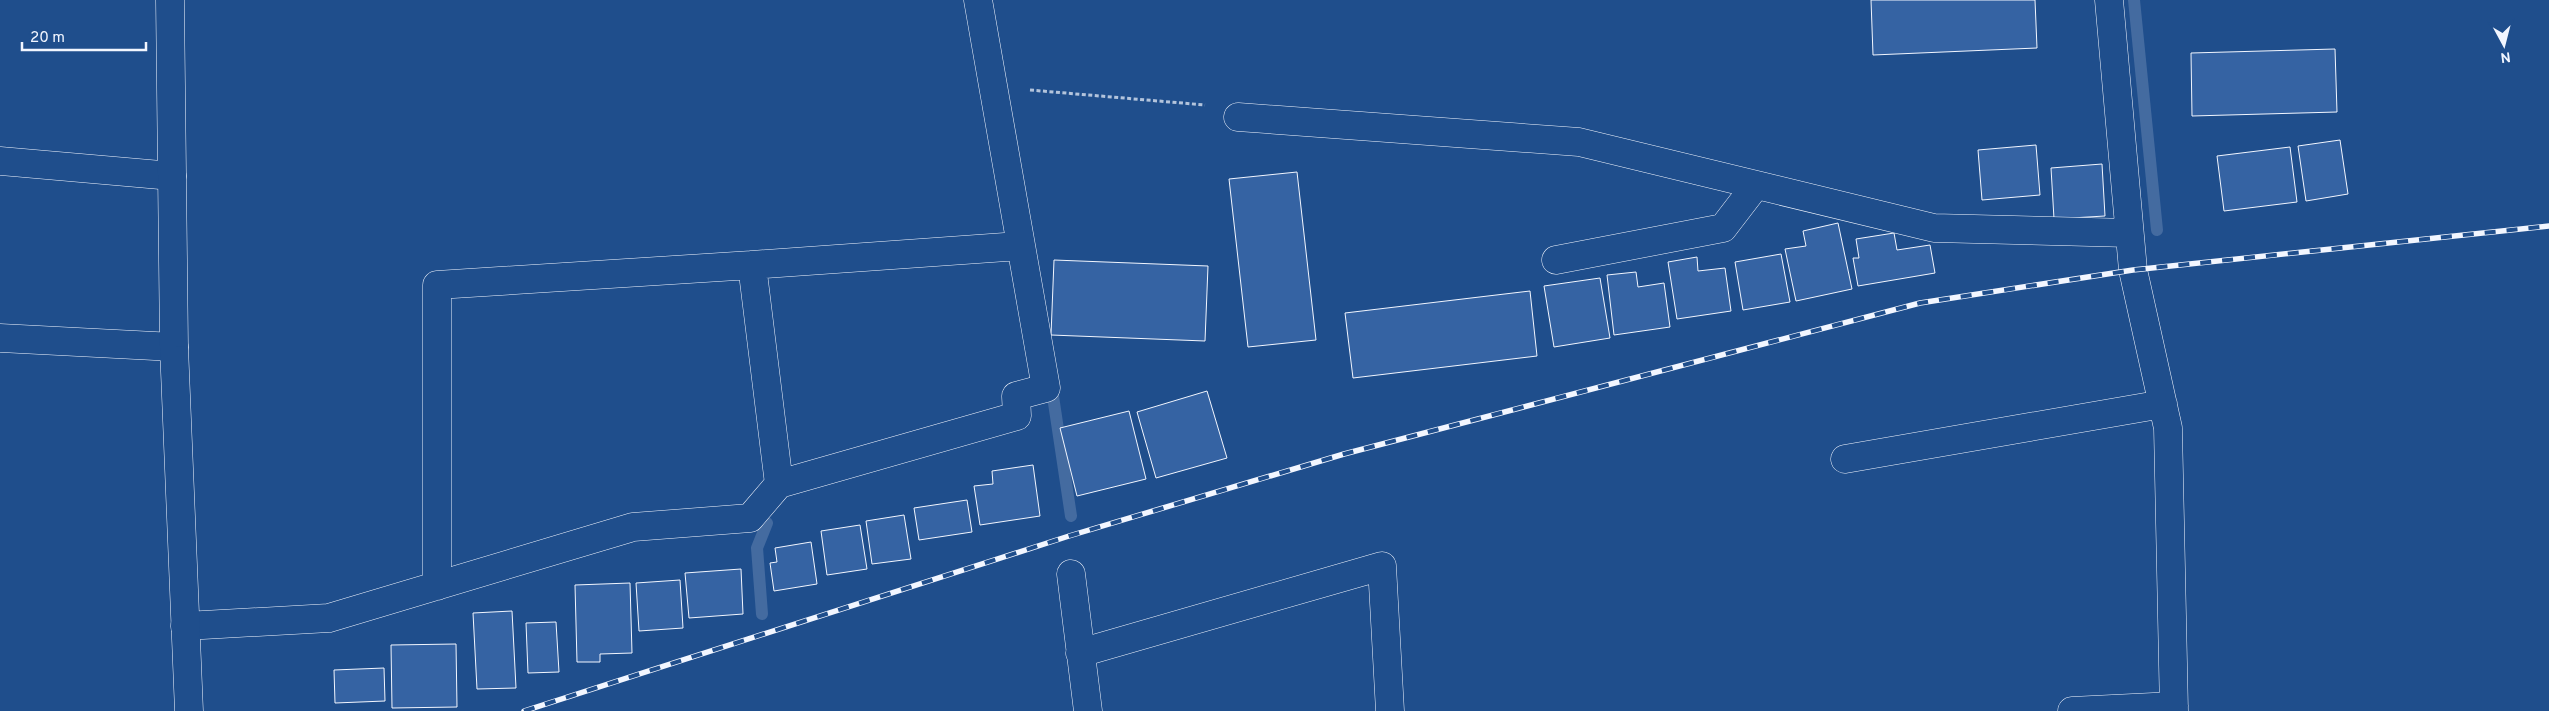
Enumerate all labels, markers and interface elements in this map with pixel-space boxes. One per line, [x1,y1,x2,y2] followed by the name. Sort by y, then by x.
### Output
[22,20,146,52] scale bar
[2479,20,2529,70] north arrow
[30,29,65,48] text: 20 m
[2499,47,2511,65] text: N

